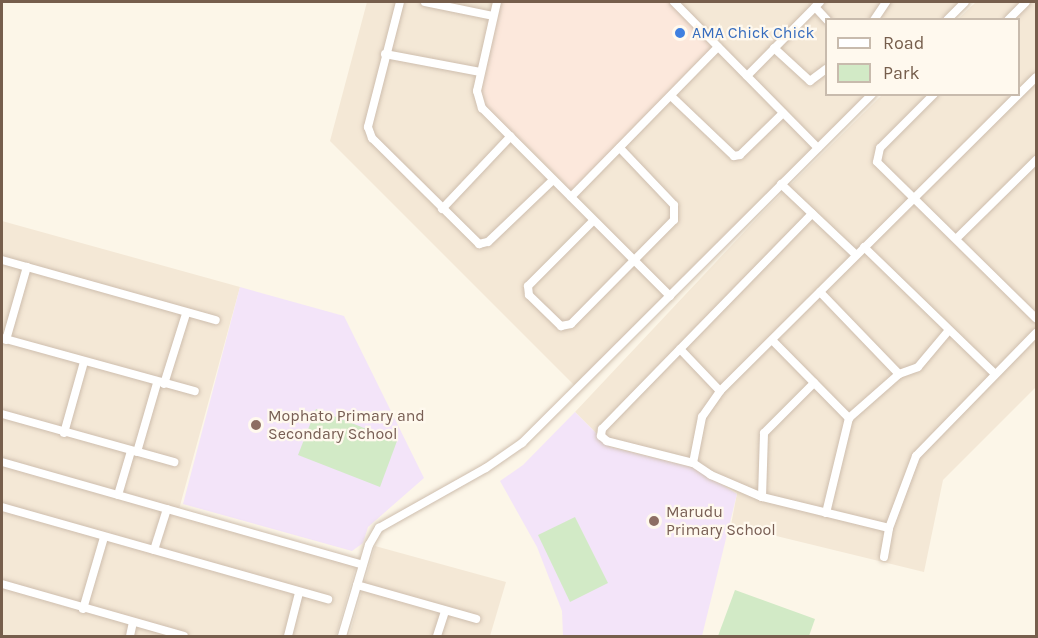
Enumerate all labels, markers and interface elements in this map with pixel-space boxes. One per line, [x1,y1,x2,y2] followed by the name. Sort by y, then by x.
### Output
[825,18,1020,96] legend
[692,23,815,43] place label: AMA Chick Chick
[673,26,687,40] marker: AMA Chick Chick
[883,32,924,54] text: Road
[883,62,920,84] text: Park
[268,406,425,444] place label: Mophato Primary and Secondary School
[249,418,263,432] marker: Mophato Primary and Secondary School
[666,502,776,540] place label: Marudu Primary School
[647,514,661,528] marker: Marudu Primary School

